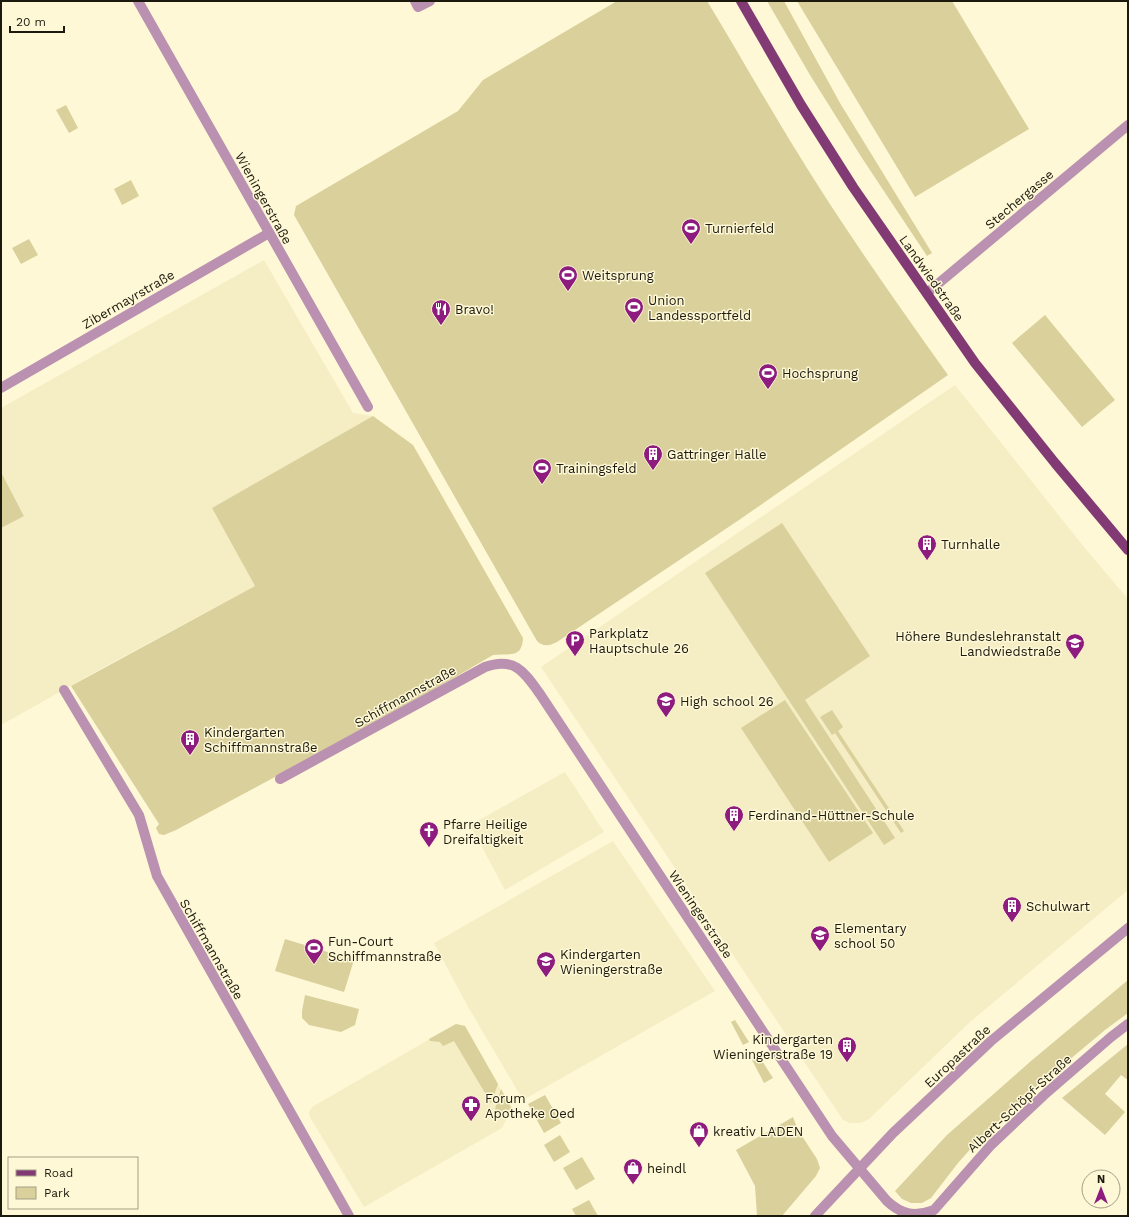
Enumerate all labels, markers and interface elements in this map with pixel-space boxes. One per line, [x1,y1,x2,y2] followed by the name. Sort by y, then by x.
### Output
[10,8,64,34] scale bar
[16,15,46,29] text: 20 m
[232,150,295,247] street label: Wieningerstraße
[982,166,1057,232] street label: Stechergasse
[680,217,702,245] sports icon: Turnierfeld
[705,221,774,236] place label: Turnierfeld
[896,232,967,324] street label: Landwiedstraße
[557,264,579,292] sports icon: Weitsprung
[79,267,177,332] street label: Zibermayrstraße
[582,268,654,283] place label: Weitsprung
[648,293,751,323] place label: Union Landessportfeld
[623,296,645,324] sports icon: Union Landessportfeld
[430,298,452,326] restaurant icon: Bravo!
[455,302,494,317] place label: Bravo!
[757,362,779,390] sports icon: Hochsprung
[782,366,858,381] place label: Hochsprung
[642,443,664,471] building icon: Gattringer Halle
[667,447,767,462] place label: Gattringer Halle
[531,457,553,485] sports icon: Trainingsfeld
[556,461,637,476] place label: Trainingsfeld
[916,533,938,561] building icon: Turnhalle
[941,537,1000,552] place label: Turnhalle
[589,626,689,656] place label: Parkplatz Hauptschule 26
[564,629,586,657] parking icon: Parkplatz Hauptschule 26
[895,629,1062,659] place label: Höhere Bundeslehranstalt Landwiedstraße
[1064,632,1086,660] school or university icon: Höhere Bundeslehranstalt Landwiedstraße
[352,662,459,731] street label: Schiffmannstraße
[655,690,677,718] school or university icon: High school 26
[680,694,774,709] place label: High school 26
[204,725,317,755] place label: Kindergarten Schiffmannstraße
[179,728,201,756] building icon: Kindergarten Schiffmannstraße
[723,804,745,832] building icon: Ferdinand-Hüttner-Schule
[748,808,915,823] place label: Ferdinand-Hüttner-Schule
[443,817,528,847] place label: Pfarre Heilige Dreifaltigkeit
[418,820,440,848] church icon: Pfarre Heilige Dreifaltigkeit
[666,867,736,961] street label: Wieningerstraße
[1001,895,1023,923] building icon: Schulwart
[177,896,246,1002] street label: Schiffmannstraße
[1026,899,1090,914] place label: Schulwart
[834,921,907,951] place label: Elementary school 50
[809,924,831,952] school or university icon: Elementary school 50
[328,934,441,964] place label: Fun-Court Schiffmannstraße
[303,937,325,965] sports icon: Fun-Court Schiffmannstraße
[560,947,663,977] place label: Kindergarten Wieningerstraße
[535,950,557,978] school or university icon: Kindergarten Wieningerstraße
[921,1022,993,1091] street label: Europastraße
[713,1032,833,1062] place label: Kindergarten Wieningerstraße 19
[836,1035,858,1063] building icon: Kindergarten Wieningerstraße 19
[964,1051,1074,1155] street label: Albert-Schöpf-Straße
[485,1091,575,1121] place label: Forum Apotheke Oed
[460,1094,482,1122] pharmacy icon: Forum Apotheke Oed
[688,1120,710,1148] shop icon: kreativ LADEN
[713,1124,803,1139] place label: kreativ LADEN
[8,1157,138,1209] legend
[622,1157,644,1185] shop icon: heindl
[647,1161,686,1176] place label: heindl
[44,1166,73,1180] text: Road
[1081,1169,1121,1209] north arrow
[1097,1173,1105,1186] text: N
[44,1186,70,1200] text: Park

